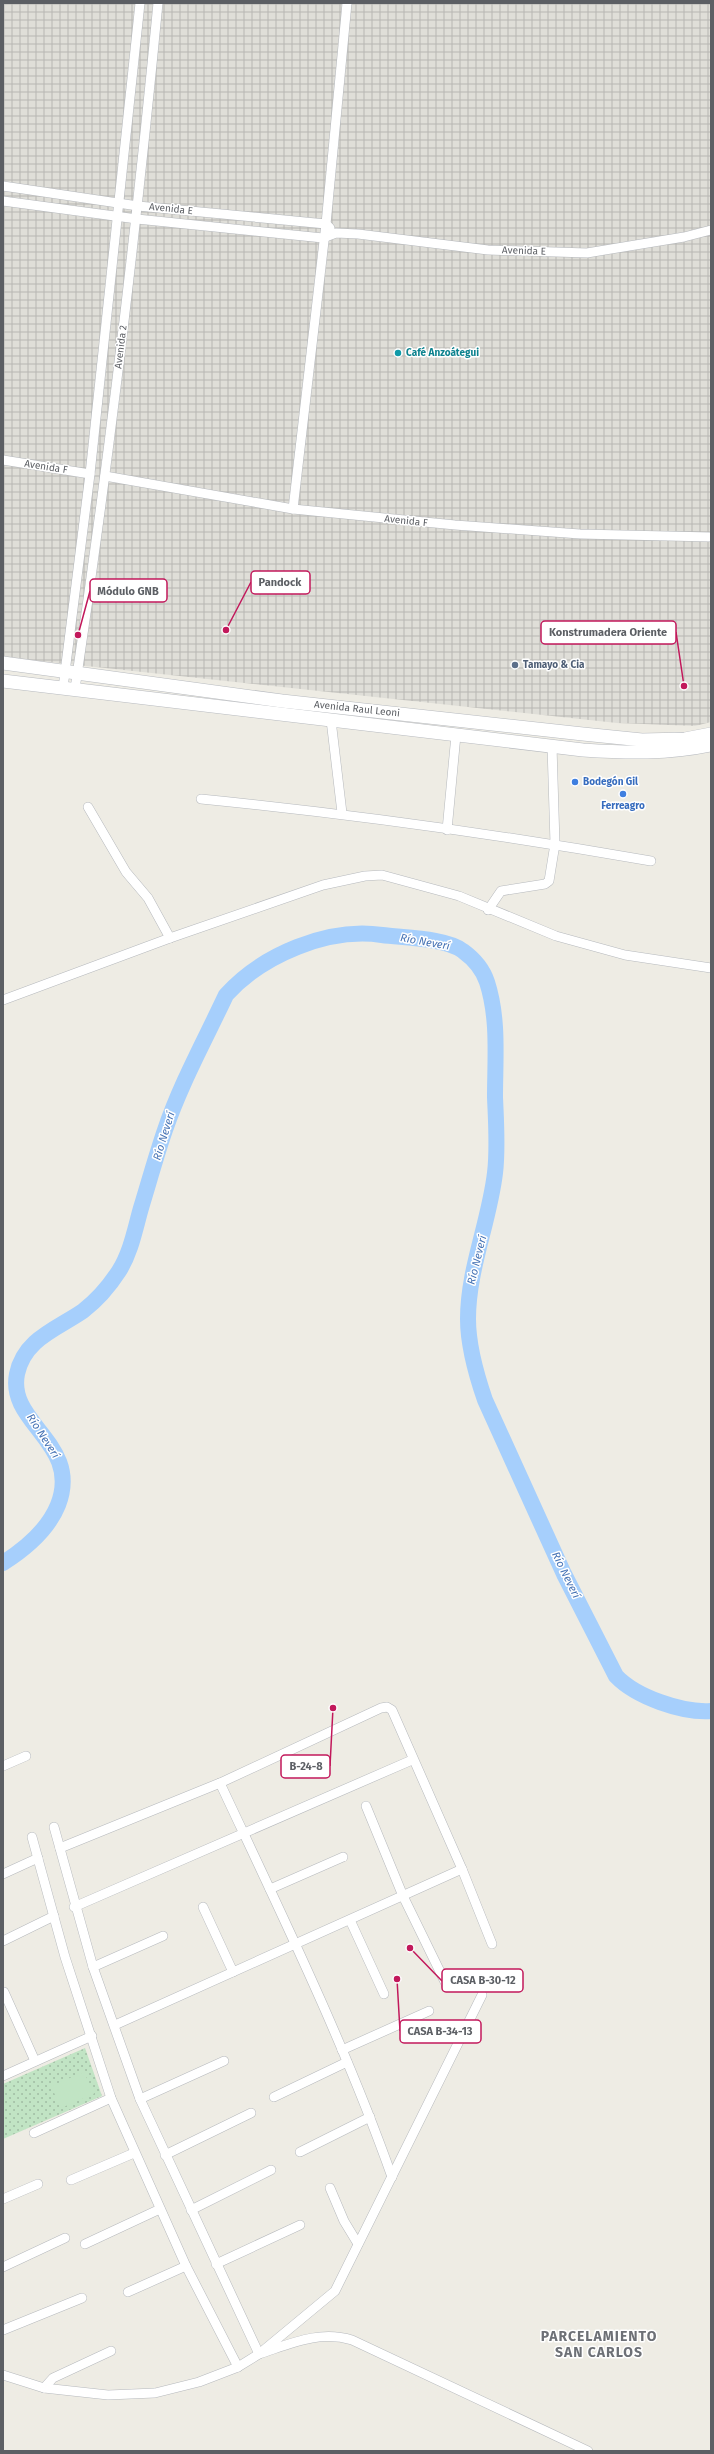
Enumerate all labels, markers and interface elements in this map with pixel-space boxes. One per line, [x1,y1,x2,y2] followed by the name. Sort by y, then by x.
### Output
[148,201,194,217] street label: Avenida E
[502,244,546,258] street label: Avenida E
[112,325,130,369] street label: Avenida 2
[406,346,479,359] place label: Café Anzoátegui
[393,348,403,358] marker: Café Anzoátegui
[23,458,69,476] street label: Avenida F
[384,513,428,529] street label: Avenida F
[251,571,310,594] callout: Pandock
[259,576,302,589] text: Pandock
[90,579,167,602] callout: Módulo GNB
[97,585,159,598] text: Módulo GNB
[541,621,676,644] callout: Konstrumadera Oriente
[549,626,667,639] text: Konstrumadera Oriente
[523,659,585,671] place label: Tamayo & Cia
[510,660,520,670] marker: Tamayo & Cia
[313,699,401,719] street label: Avenida Raul Leoni
[583,775,638,788] place label: Bodegón Gil
[570,777,580,787] marker: Bodegón Gil
[618,789,628,799] marker: Ferreagro
[601,800,645,812] place label: Ferreagro
[399,931,452,953] water label: Río Neverí
[150,1109,178,1162] water label: Río Neverí
[465,1233,490,1286] water label: Río Neverí
[24,1411,63,1461] water label: Río Neverí
[549,1550,583,1601] water label: Río Neverí
[281,1755,330,1778] callout: B-24-8
[289,1760,323,1773] text: B-24-8
[442,1969,523,1992] callout: CASA B-30-12
[450,1974,516,1987] text: CASA B-30-12
[400,2020,481,2043] callout: CASA B-34-13
[407,2025,473,2038] text: CASA B-34-13
[541,2328,657,2361] district label: PARCELAMIENTO SAN CARLOS

